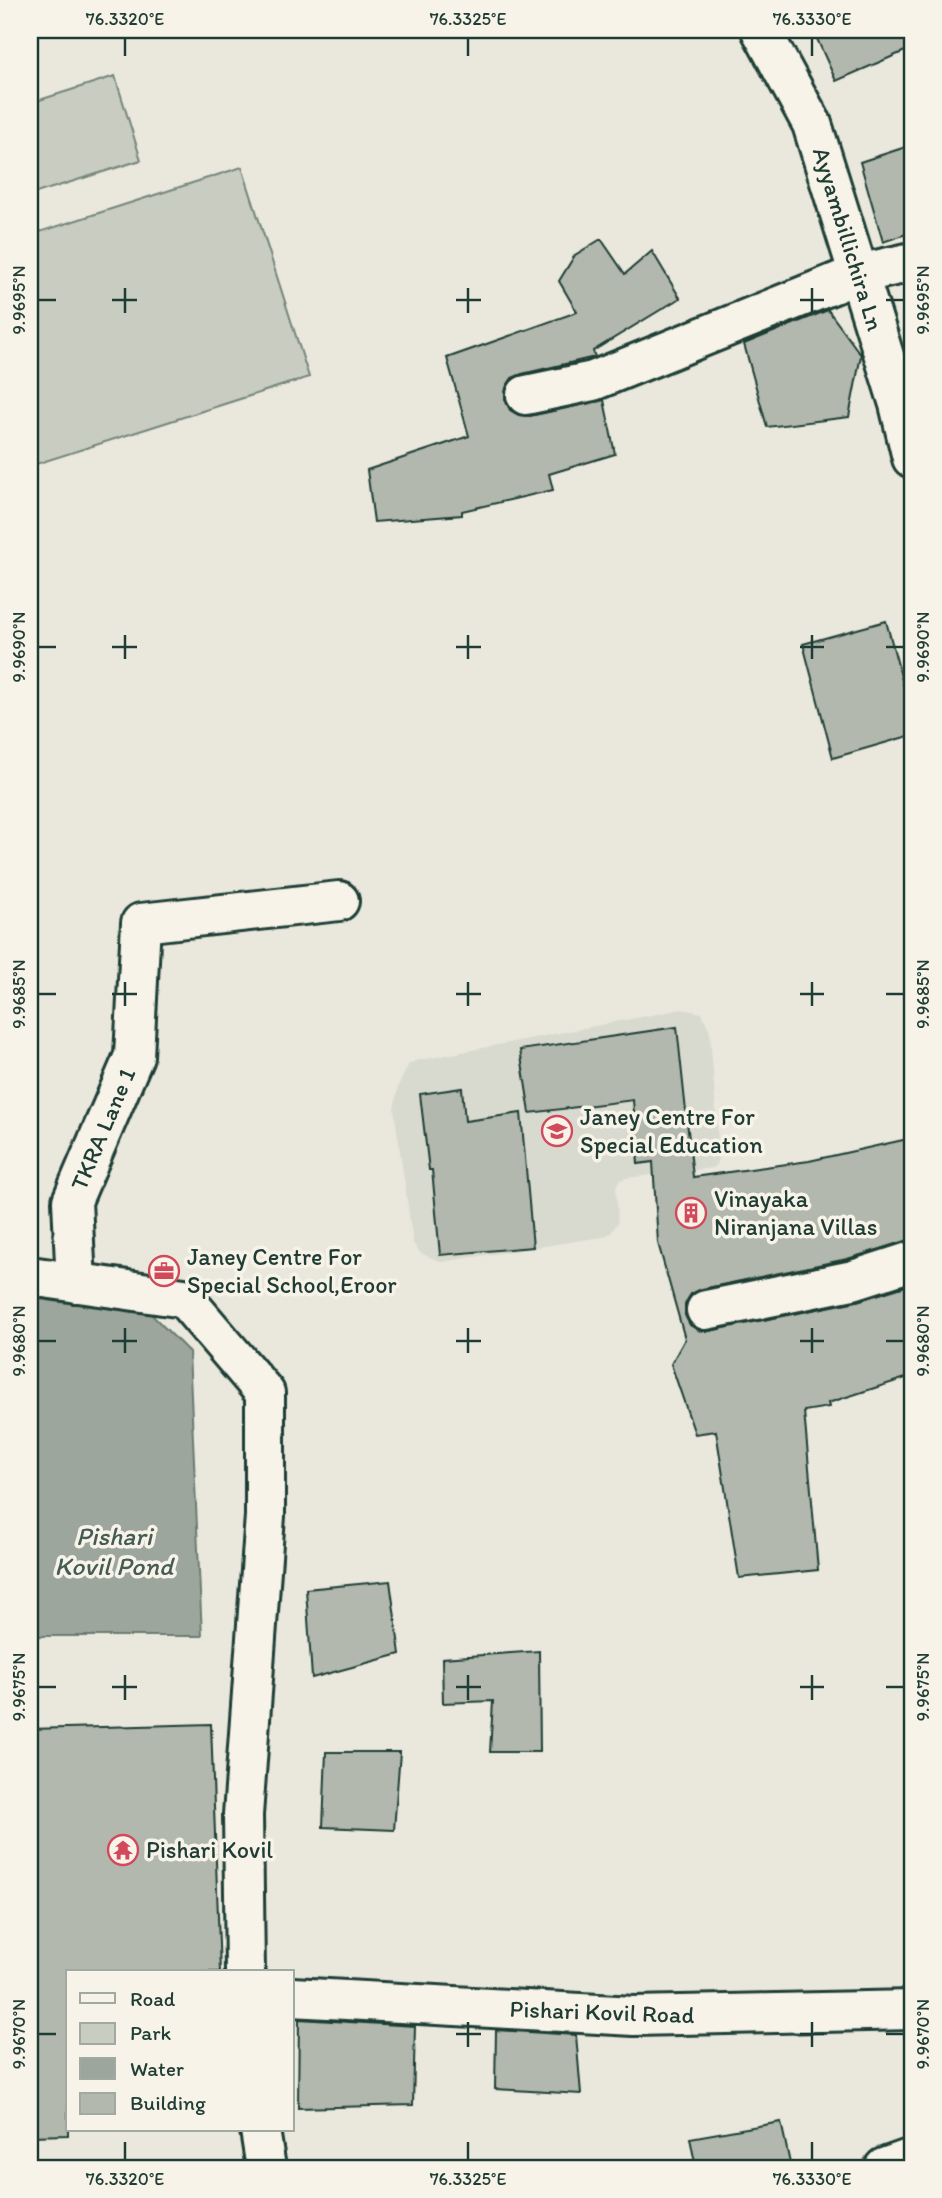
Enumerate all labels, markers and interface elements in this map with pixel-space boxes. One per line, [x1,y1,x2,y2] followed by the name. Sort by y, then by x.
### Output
[86,8,164,30] text: 76.3320°E
[430,8,506,30] text: 76.3325°E
[773,8,851,30] text: 76.3330°E
[807,143,890,335] street label: Ayyambillichira Ln
[8,265,30,335] text: 9.9695°N
[912,265,934,335] text: 9.9695°N
[8,612,30,682] text: 9.9690°N
[912,612,934,682] text: 9.9690°N
[8,959,30,1029] text: 9.9685°N
[912,959,934,1029] text: 9.9685°N
[64,1063,141,1194] street label: TKRA Lane 1
[580,1102,763,1159] place label: Janey Centre For Special Education
[540,1114,574,1148] school or university icon: Janey Centre For Special Education
[714,1184,877,1241] place label: Vinayaka Niranjana Villas
[674,1196,708,1230] building icon: Vinayaka Niranjana Villas
[187,1242,397,1299] place label: Janey Centre For Special School,Eroor
[147,1254,181,1288] office icon: Janey Centre For Special School,Eroor
[8,1305,30,1377] text: 9.9680°N
[912,1305,934,1377] text: 9.9680°N
[55,1520,175,1582] water label: Pishari Kovil Pond
[8,1653,30,1721] text: 9.9675°N
[912,1653,934,1721] text: 9.9675°N
[106,1833,140,1867] temple icon: Pishari Kovil
[146,1835,273,1864] place label: Pishari Kovil
[66,1970,294,2132] legend
[130,1986,176,2011] text: Road
[509,1994,695,2029] street label: Pishari Kovil Road
[8,1999,30,2069] text: 9.9670°N
[912,1999,934,2069] text: 9.9670°N
[130,2020,172,2045] text: Park
[130,2056,184,2081] text: Water
[130,2090,206,2115] text: Building
[86,2168,164,2190] text: 76.3320°E
[430,2168,506,2190] text: 76.3325°E
[773,2168,851,2190] text: 76.3330°E

